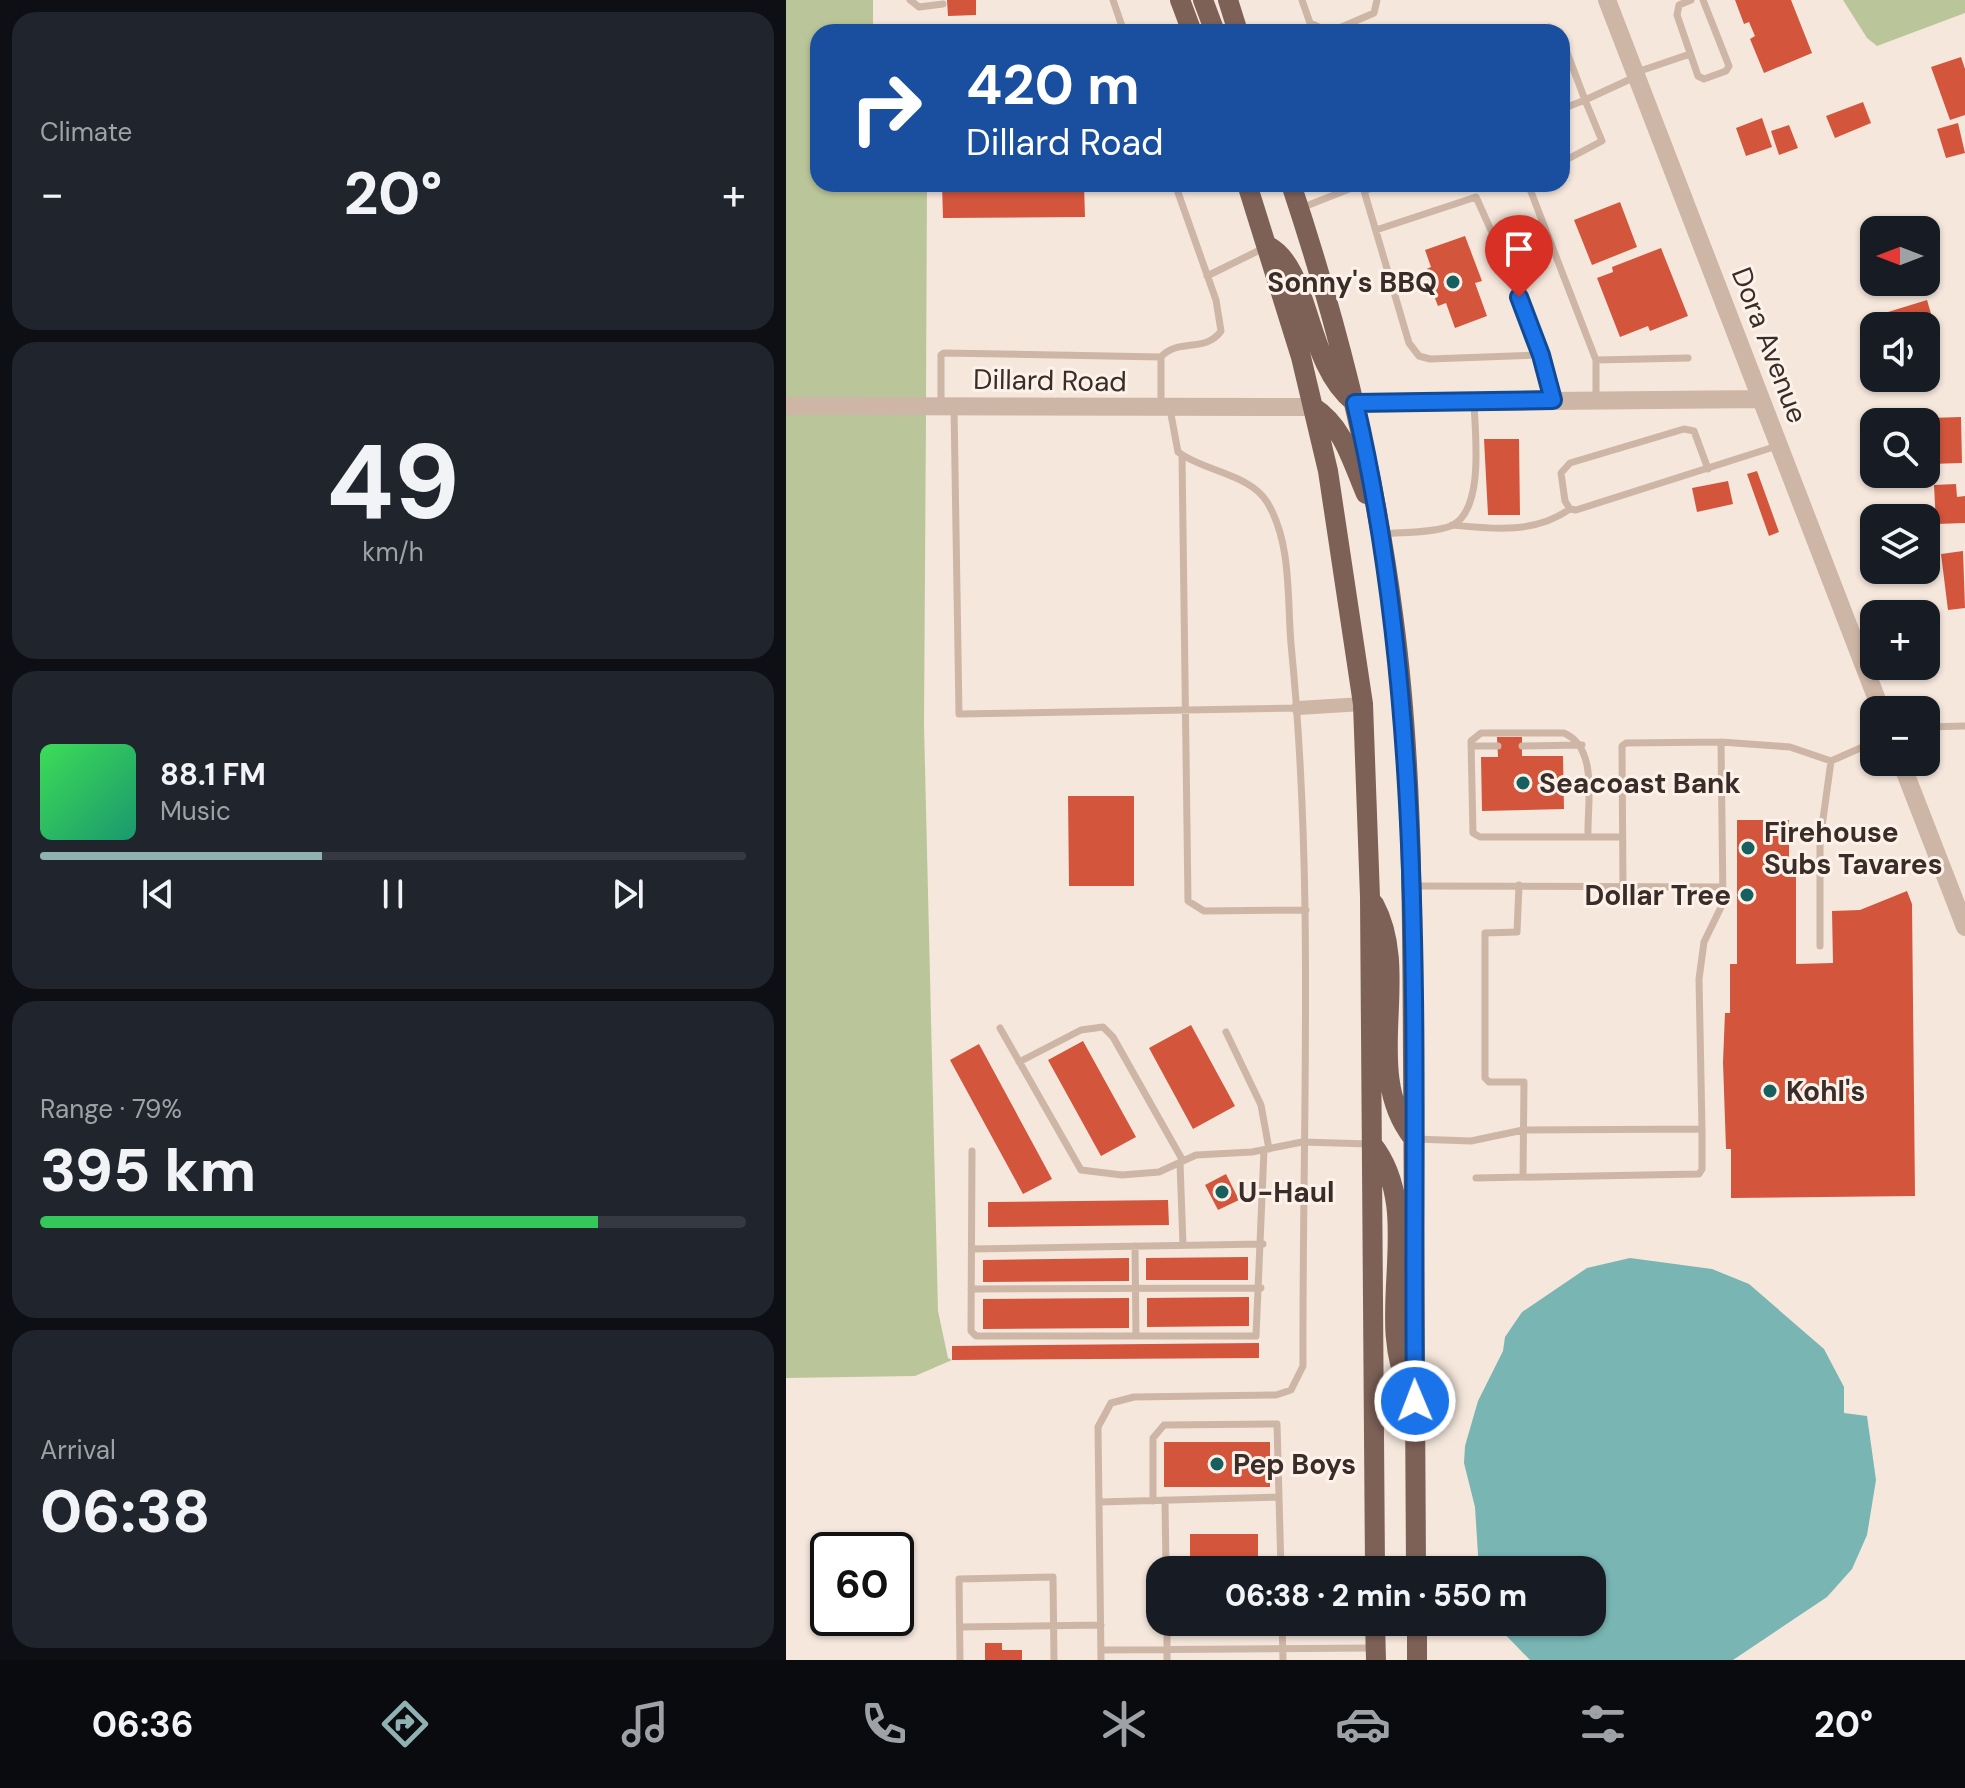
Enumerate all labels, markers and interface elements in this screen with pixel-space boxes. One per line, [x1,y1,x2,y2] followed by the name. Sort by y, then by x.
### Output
[966,48,1140,121] text: 420 m
[834,56,938,160] icon: right
[40,115,132,149] text: Climate
[966,119,1164,166] text: Dillard Road
[344,154,442,233] text: 20°
[40,165,64,223] text: −
[722,165,746,223] text: +
[1485,215,1553,297] pin
[1860,216,1940,296] north arrow
[1860,216,1940,776] map controls
[1497,227,1541,271] icon: arrive
[1723,262,1816,428] street label: Dora Avenue
[1267,264,1437,301] place label: Sonny's BBQ
[1444,273,1462,291] marker: Sonny's BBQ
[1860,312,1940,392] button: sound
[973,361,1127,400] street label: Dillard Road
[1860,408,1940,488] button: search
[326,415,460,550] text: 49
[1860,504,1940,584] button: layers
[362,535,424,569] text: km/h
[1860,600,1940,680] button: +
[1860,696,1940,776] button: −
[160,755,266,794] text: 88.1 FM
[1539,765,1741,802] place label: Seacoast Bank
[1514,774,1532,792] marker: Seacoast Bank
[160,794,231,828] text: Music
[1764,814,1943,883] place label: Firehouse Subs Tavares
[1739,839,1757,857] marker: Firehouse Subs Tavares
[136,872,180,916] icon: previous
[371,872,415,916] icon: pause
[606,872,650,916] icon: next
[1584,877,1731,914] place label: Dollar Tree
[1738,886,1756,904] marker: Dollar Tree
[1786,1073,1865,1110] place label: Kohl's
[1761,1082,1779,1100] marker: Kohl's
[40,1092,182,1126] text: Range · 79%
[40,1131,256,1210] text: 395 km
[1238,1174,1334,1211] place label: U-Haul
[1213,1183,1231,1201] marker: U-Haul
[1373,1359,1457,1443] position arrow
[40,1433,116,1467] text: Arrival
[1233,1446,1356,1483] place label: Pep Boys
[1208,1455,1226,1473] marker: Pep Boys
[40,1472,210,1551] text: 06:38
[810,1532,914,1636] speed limit sign: 60
[1225,1576,1527,1615] text: 06:38 · 2 min · 550 m
[377,1696,433,1752] icon: directions
[617,1696,673,1752] icon: music
[856,1696,912,1752] icon: phone
[1096,1696,1152,1752] icon: climate
[1335,1696,1391,1752] icon: car
[1575,1696,1631,1752] icon: filters
[92,1701,194,1748] text: 06:36
[1814,1701,1873,1748] text: 20°

